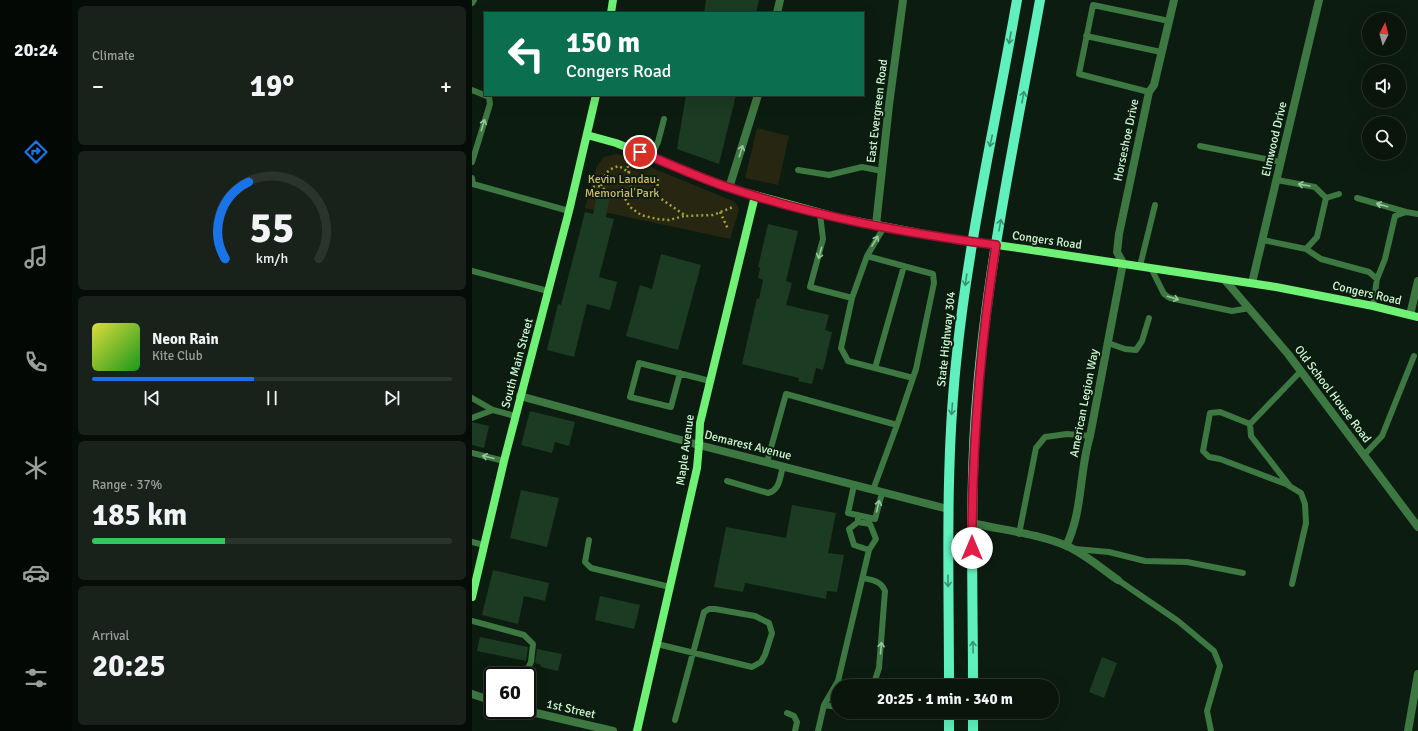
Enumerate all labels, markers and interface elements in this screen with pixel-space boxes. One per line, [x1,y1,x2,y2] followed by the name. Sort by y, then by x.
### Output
[1362,12,1406,56] north arrow
[1362,12,1406,160] map controls
[566,26,640,60] text: 150 m
[500,28,552,80] icon: left
[1006,32,1014,45] one-way arrow
[14,39,58,61] text: 20:24
[92,48,135,64] text: Climate
[864,58,891,164] street label: East Evergreen Road
[566,60,671,82] text: Congers Road
[1362,64,1406,108] button: sound
[250,68,294,105] text: 19°
[92,73,104,100] text: −
[440,73,452,100] text: +
[1019,91,1027,104] one-way arrow
[1110,98,1143,183] street label: Horseshoe Drive
[1259,100,1290,178] street label: Elmwood Drive
[1362,116,1406,160] button: search
[480,119,487,132] one-way arrow
[986,134,994,147] one-way arrow
[623,135,657,169] pin
[22,138,50,166] icon: directions
[629,141,651,163] icon: arrive
[738,145,745,158] one-way arrow
[585,172,659,201] park label: Kevin Landau Memorial Park
[1298,181,1311,189] one-way arrow
[1375,201,1388,208] one-way arrow
[250,202,294,253] text: 55
[996,219,1004,232] one-way arrow
[1011,228,1083,253] street label: Congers Road
[872,235,880,247] one-way arrow
[22,243,50,271] icon: music
[815,246,823,259] one-way arrow
[256,249,288,266] text: km/h
[962,273,970,286] one-way arrow
[1331,278,1403,309] street label: Congers Road
[934,290,959,387] street label: State Highway 304
[1166,295,1179,302] one-way arrow
[498,317,537,410] street label: South Main Street
[152,330,219,348] text: Neon Rain
[1291,343,1374,446] street label: Old School House Road
[1067,347,1102,458] street label: American Legion Way
[22,348,50,376] icon: phone
[152,348,203,364] text: Kite Club
[141,387,163,409] icon: previous
[261,387,283,409] icon: pause
[381,387,403,409] icon: next
[949,402,956,415] one-way arrow
[673,414,698,487] street label: Maple Avenue
[703,427,793,464] street label: Demarest Avenue
[482,452,495,460] one-way arrow
[22,454,50,482] icon: climate
[92,477,162,493] text: Range · 37%
[92,497,187,534] text: 185 km
[875,500,883,513] one-way arrow
[951,527,993,569] position arrow
[22,559,50,587] icon: car
[944,574,952,587] one-way arrow
[92,628,129,644] text: Arrival
[969,641,977,654] one-way arrow
[877,642,884,655] one-way arrow
[92,648,166,685] text: 20:25
[22,664,50,692] icon: filters
[484,667,536,719] speed limit sign: 60
[877,690,1013,708] text: 20:25 · 1 min · 340 m
[545,697,597,722] street label: 1st Street

